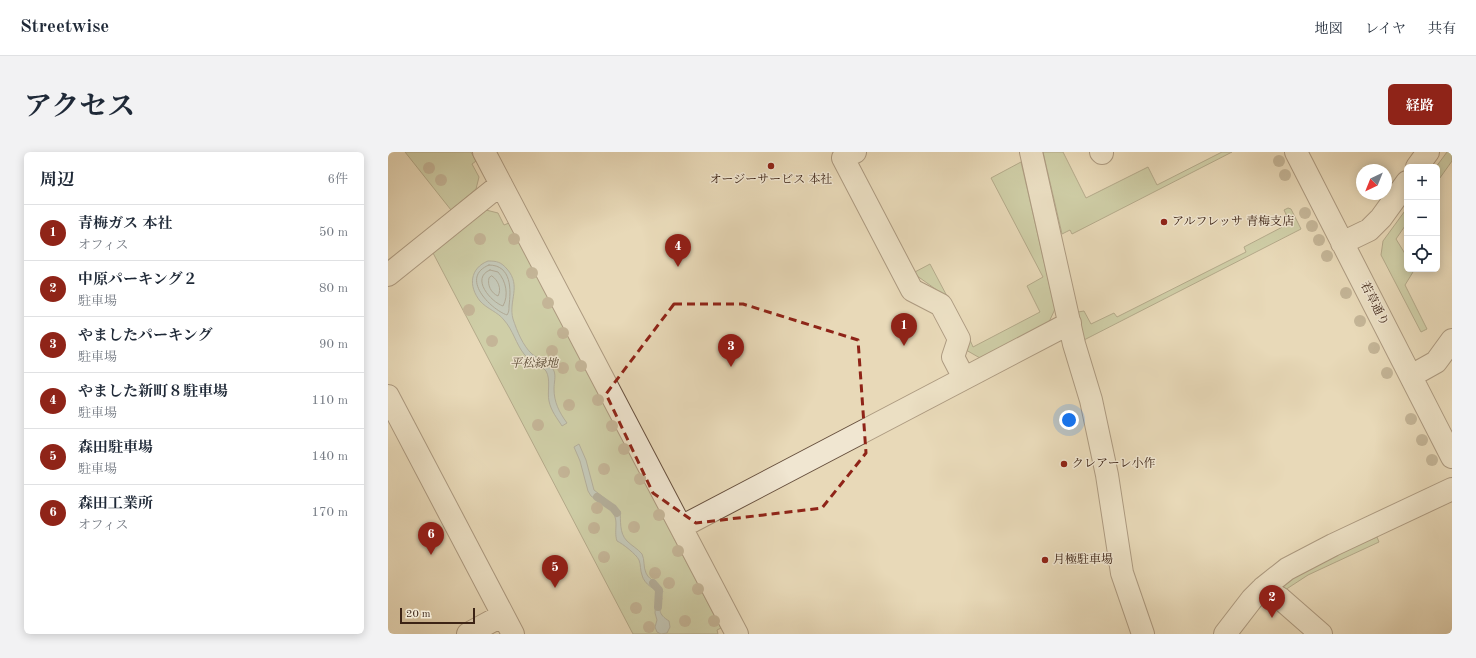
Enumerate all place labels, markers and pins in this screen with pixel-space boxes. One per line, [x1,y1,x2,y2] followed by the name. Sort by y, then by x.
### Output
[766,161,776,171] marker: オージーサービス 本社
[709,172,833,186] place label: オージーサービス 本社
[1172,214,1294,228] place label: アルフレッサ 青梅支店
[1159,217,1169,227] marker: アルフレッサ 青梅支店
[665,234,691,267] pin: 4
[891,313,917,346] pin: 1
[718,334,744,367] pin: 3
[1072,456,1155,470] place label: クレアーレ小作
[1059,459,1069,469] marker: クレアーレ小作
[418,522,444,555] pin: 6
[1053,552,1113,566] place label: 月極駐車場
[542,555,568,588] pin: 5
[1040,555,1050,565] marker: 月極駐車場
[1259,585,1285,618] pin: 2

